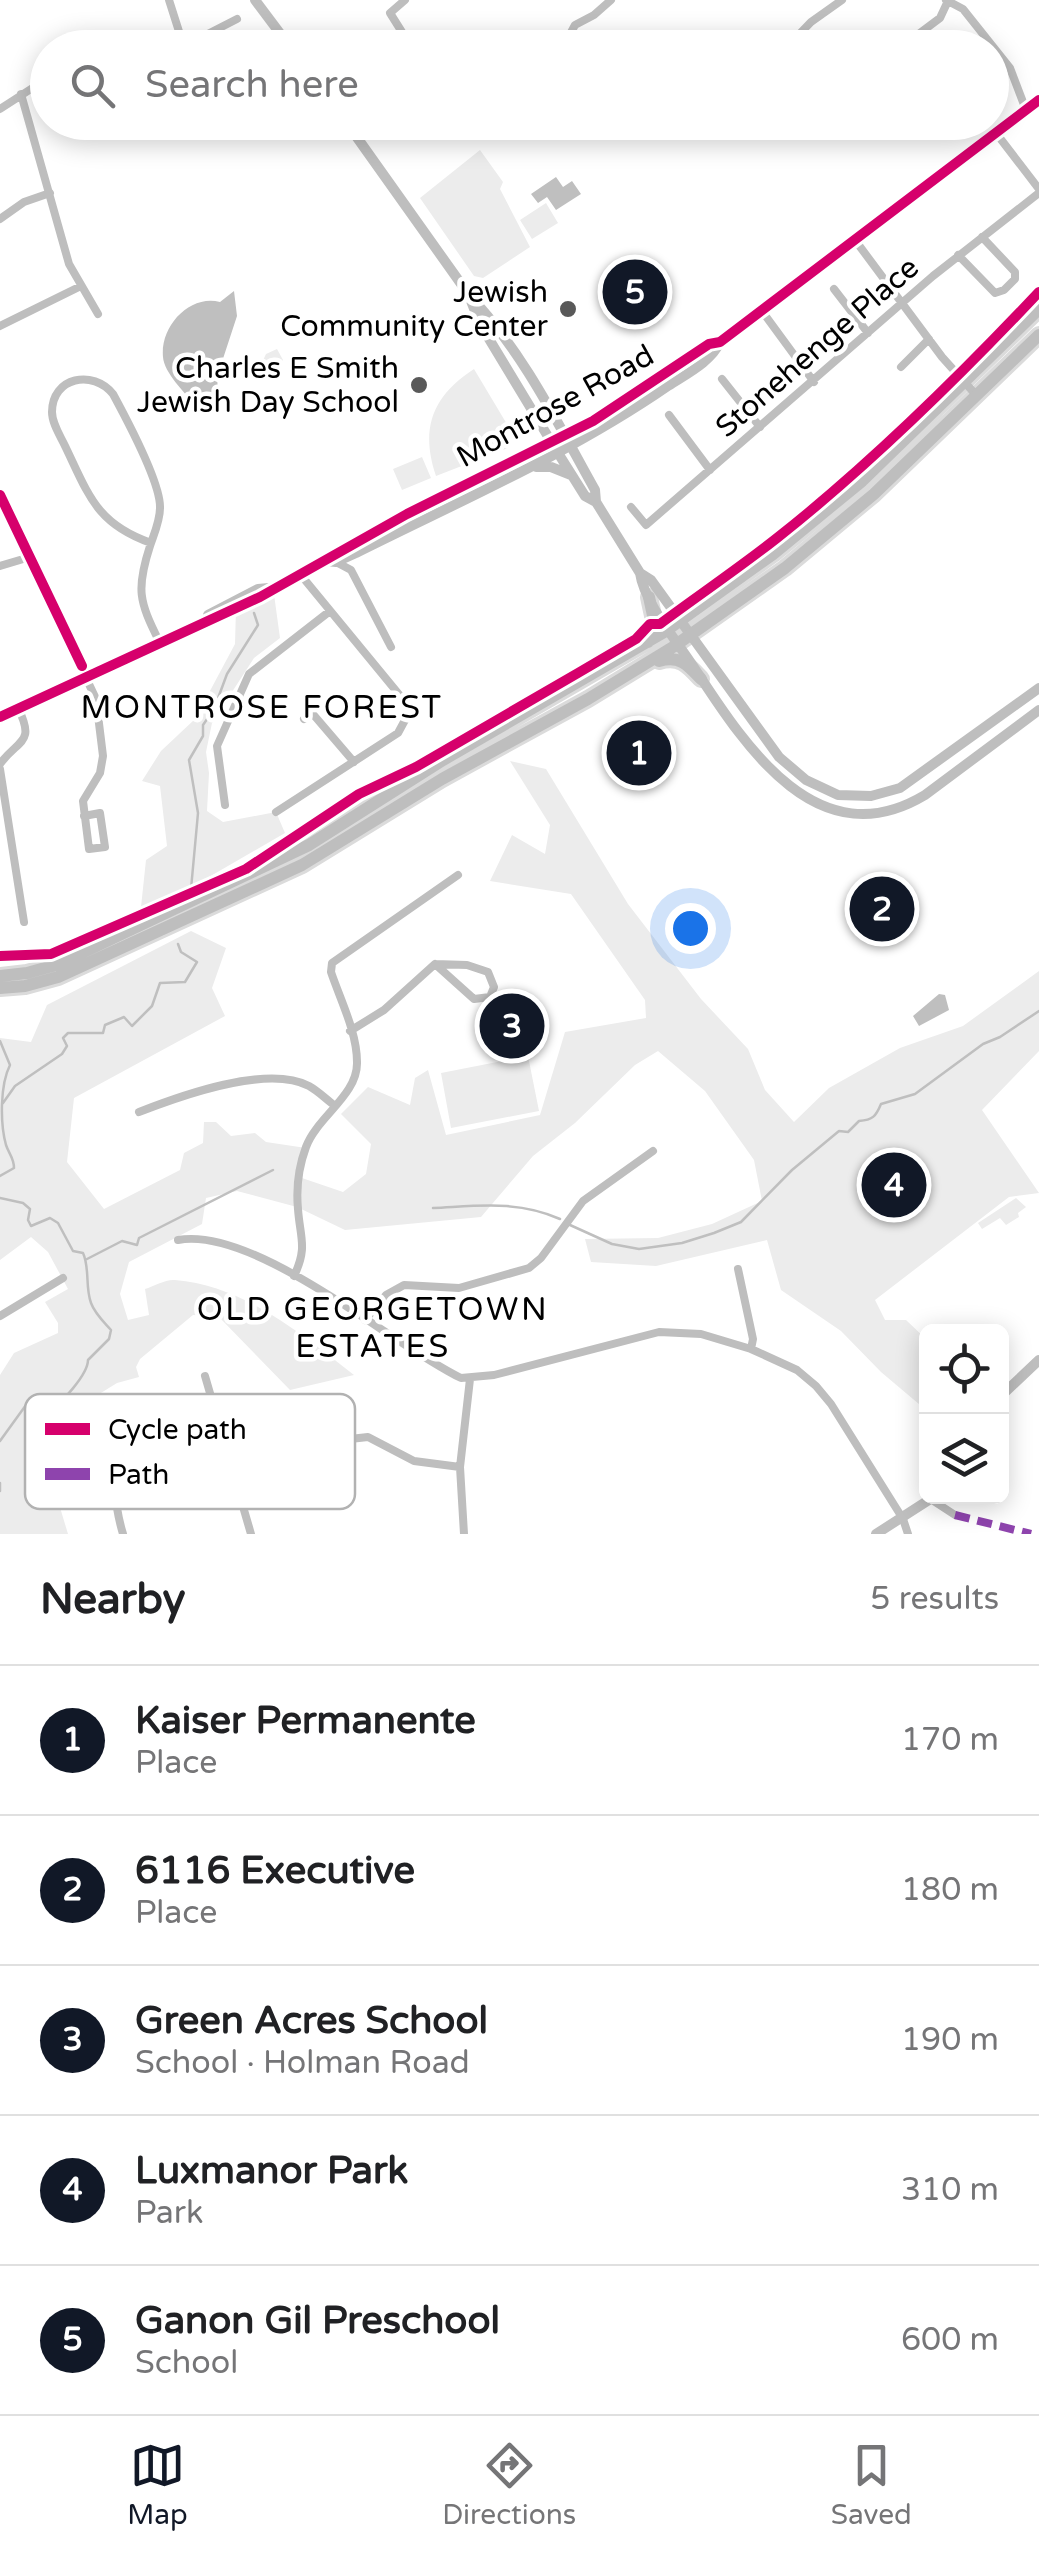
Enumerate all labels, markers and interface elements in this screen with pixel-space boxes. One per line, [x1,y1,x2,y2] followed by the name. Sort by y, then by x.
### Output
[30,30,1009,140] search box
[65,58,120,113] icon: search
[145,62,359,108] text: Search here
[708,249,926,446] street label: Stonehenge Place
[602,254,668,330] pin: 5
[280,274,549,345] place label: Jewish Community Center
[557,298,579,320] marker: Jewish Community Center
[450,337,660,476] street label: Montrose Road
[137,350,399,421] place label: Charles E Smith Jewish Day School
[408,374,430,396] marker: Charles E Smith Jewish Day School
[81,689,443,727] district label: MONTROSE FOREST
[606,716,672,790] pin: 1
[850,872,914,946] pin: 2
[665,903,716,954] your location
[480,988,544,1064] pin: 3
[862,1148,926,1222] pin: 4
[197,1291,549,1366] district label: OLD GEORGETOWN ESTATES
[919,1324,1009,1504] map controls
[919,1324,1009,1414] button: locate
[25,1394,355,1509] legend
[108,1413,247,1447] text: Cycle path
[919,1414,1009,1504] button: layers
[108,1458,169,1492] text: Path
[40,1574,185,1625] text: Nearby
[870,1580,999,1618] text: 5 results
[135,1698,476,1744] text: Kaiser Permanente
[62,1721,83,1759] text: 1
[901,1721,999,1759] text: 170 m
[135,1744,217,1782] text: Place
[135,1848,415,1894] text: 6116 Executive
[62,1871,83,1909] text: 2
[901,1871,999,1909] text: 180 m
[135,1894,217,1932] text: Place
[135,1998,488,2044] text: Green Acres School
[62,2021,83,2059] text: 3
[901,2021,999,2059] text: 190 m
[135,2044,470,2082] text: School · Holman Road
[135,2148,408,2194] text: Luxmanor Park
[62,2171,83,2209] text: 4
[901,2171,999,2209] text: 310 m
[135,2194,203,2232] text: Park
[135,2298,500,2344] text: Ganon Gil Preschool
[62,2321,83,2359] text: 5
[901,2321,999,2359] text: 600 m
[135,2344,238,2382] text: School
[127,2438,188,2532] tab: Map
[442,2438,576,2532] tab: Directions
[831,2438,912,2532] tab: Saved

